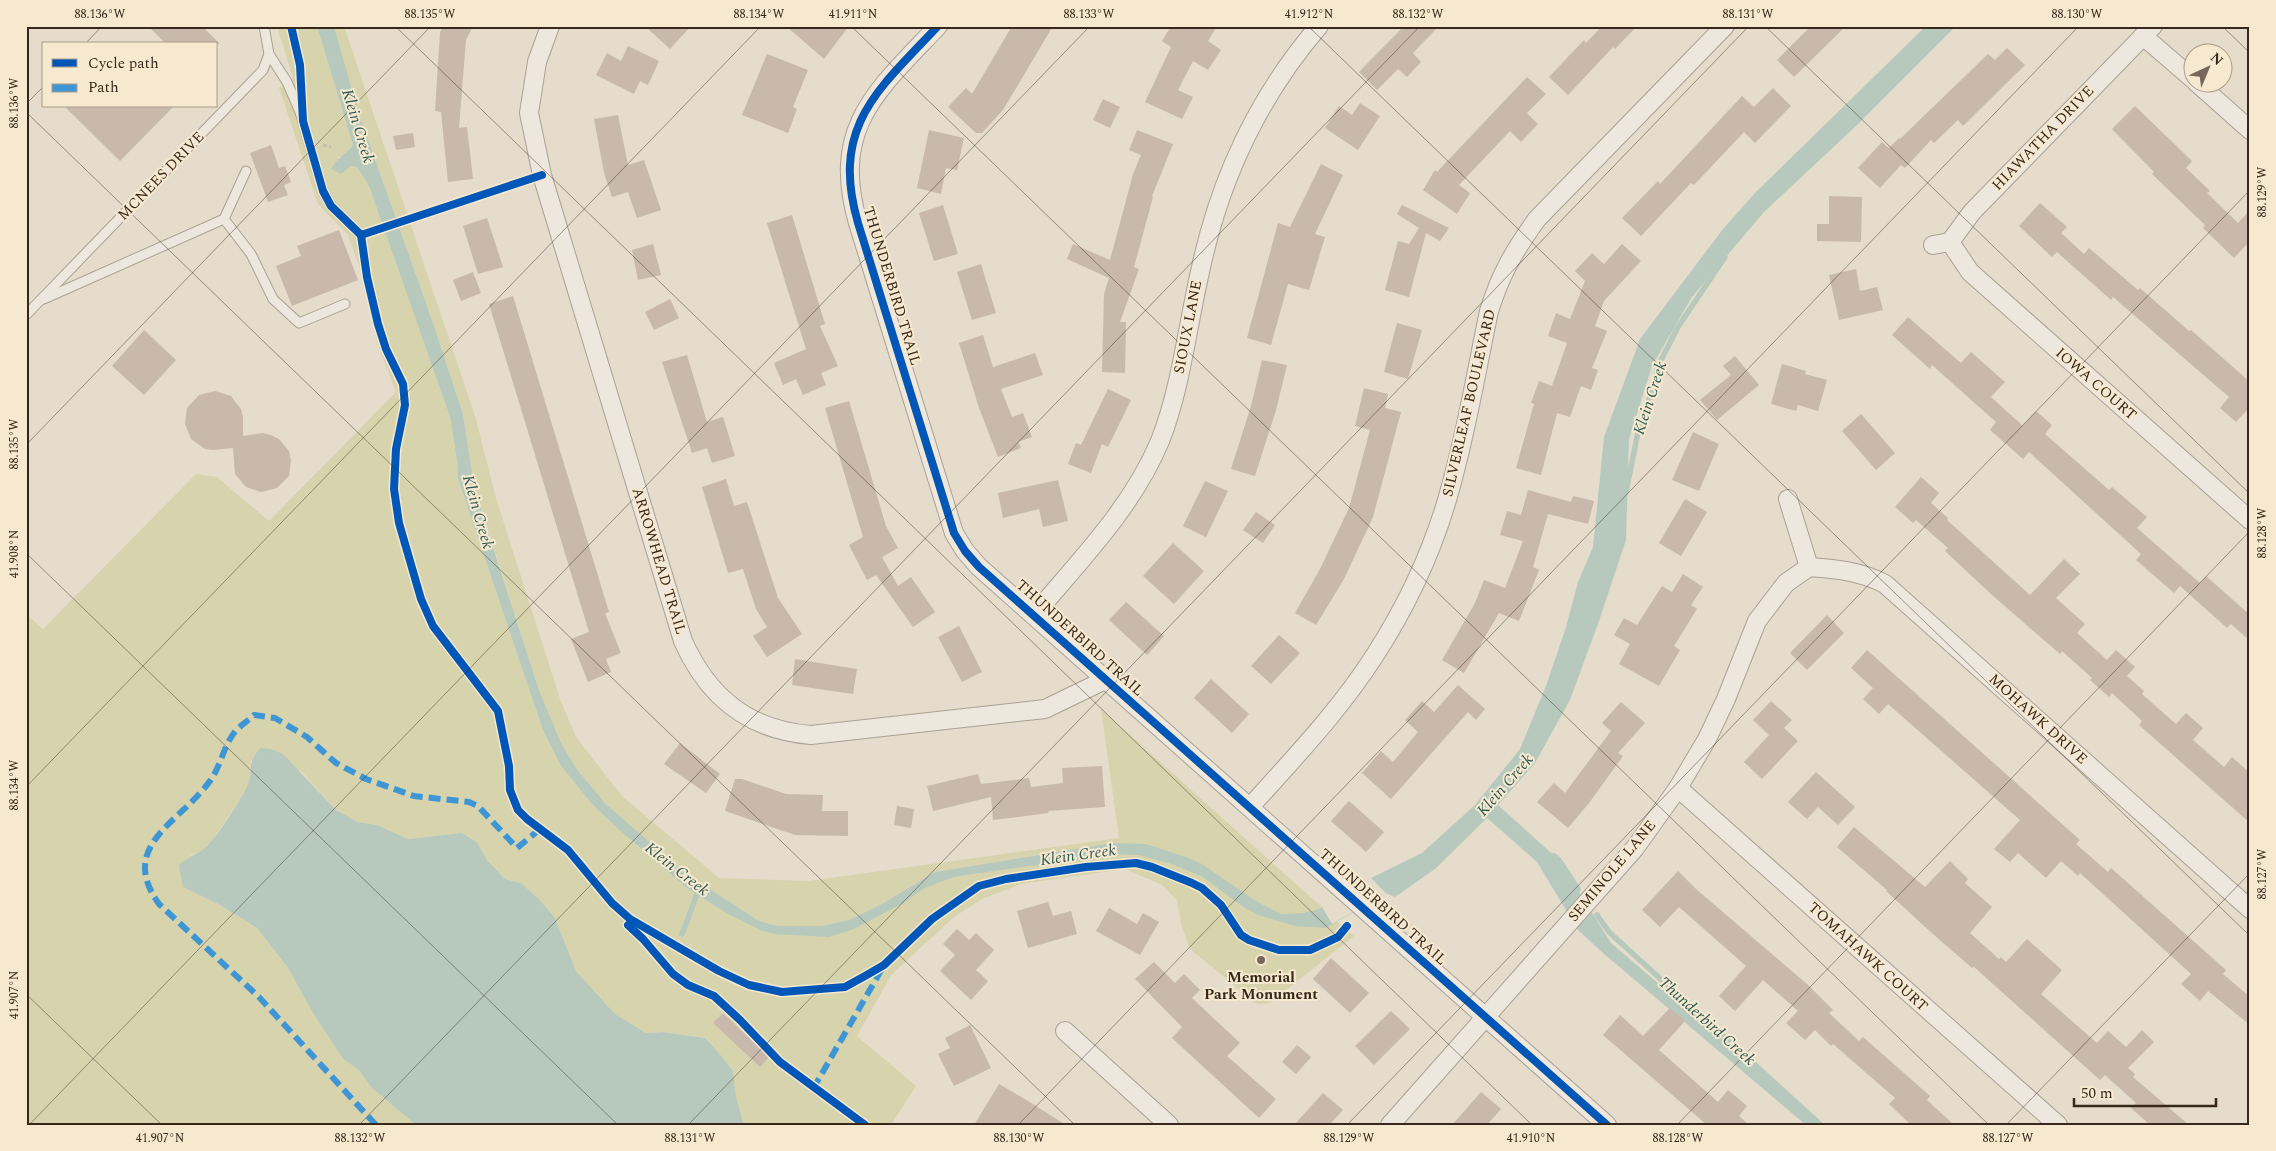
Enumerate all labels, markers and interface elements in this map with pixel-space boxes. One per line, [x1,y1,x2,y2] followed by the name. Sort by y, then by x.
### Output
[75,5,126,24] text: 88.136°W
[405,5,456,24] text: 88.135°W
[734,5,785,24] text: 88.134°W
[829,5,877,24] text: 41.911°N
[1064,5,1115,24] text: 88.133°W
[1285,5,1333,24] text: 41.912°N
[1393,5,1444,24] text: 88.132°W
[1723,5,1774,24] text: 88.131°W
[2052,5,2103,24] text: 88.130°W
[42,42,218,108] legend
[2184,42,2234,92] north arrow
[2205,47,2228,71] text: N
[88,52,159,75] text: Cycle path
[88,76,119,99] text: Path
[5,77,24,128] text: 88.136°W
[1986,80,2100,196] street label: HIAWATHA DRIVE
[335,86,381,166] water label: Klein Creek
[112,126,210,226] street label: MCNEES DRIVE
[2253,166,2272,217] text: 88.129°W
[857,204,927,368] street label: THUNDERBIRD TRAIL
[1168,278,1208,376] street label: SIOUX LANE
[1436,307,1502,499] street label: SILVERLEAF BOULEVARD
[2050,342,2142,426] street label: IOWA COURT
[1627,358,1673,438] water label: Klein Creek
[5,418,24,469] text: 88.135°W
[456,472,500,552] water label: Klein Creek
[626,485,692,637] street label: ARROWHEAD TRAIL
[2253,507,2272,558] text: 88.128°W
[5,530,24,578] text: 41.908°N
[1011,574,1149,702] street label: THUNDERBIRD TRAIL
[1983,668,2093,770] street label: MOHAWK DRIVE
[1471,748,1539,822] water label: Klein Creek
[5,759,24,810] text: 88.134°W
[1562,815,1662,927] street label: SEMINOLE LANE
[640,836,715,902] water label: Klein Creek
[1039,838,1118,872] water label: Klein Creek
[1314,843,1452,971] street label: THUNDERBIRD TRAIL
[2253,848,2272,899] text: 88.127°W
[1803,897,1933,1017] street label: TOMAHAWK COURT
[1255,954,1267,966] marker: Memorial Park Monument
[1204,966,1318,1006] place label: Memorial Park Monument
[5,971,24,1019] text: 41.907°N
[1653,971,1761,1072] water label: Thunderbird Creek
[2074,1076,2216,1108] scale bar
[2081,1082,2113,1105] text: 50 m
[136,1129,184,1148] text: 41.907°N
[335,1129,386,1148] text: 88.132°W
[665,1129,716,1148] text: 88.131°W
[994,1129,1045,1148] text: 88.130°W
[1324,1129,1375,1148] text: 88.129°W
[1507,1129,1555,1148] text: 41.910°N
[1653,1129,1704,1148] text: 88.128°W
[1983,1129,2034,1148] text: 88.127°W

